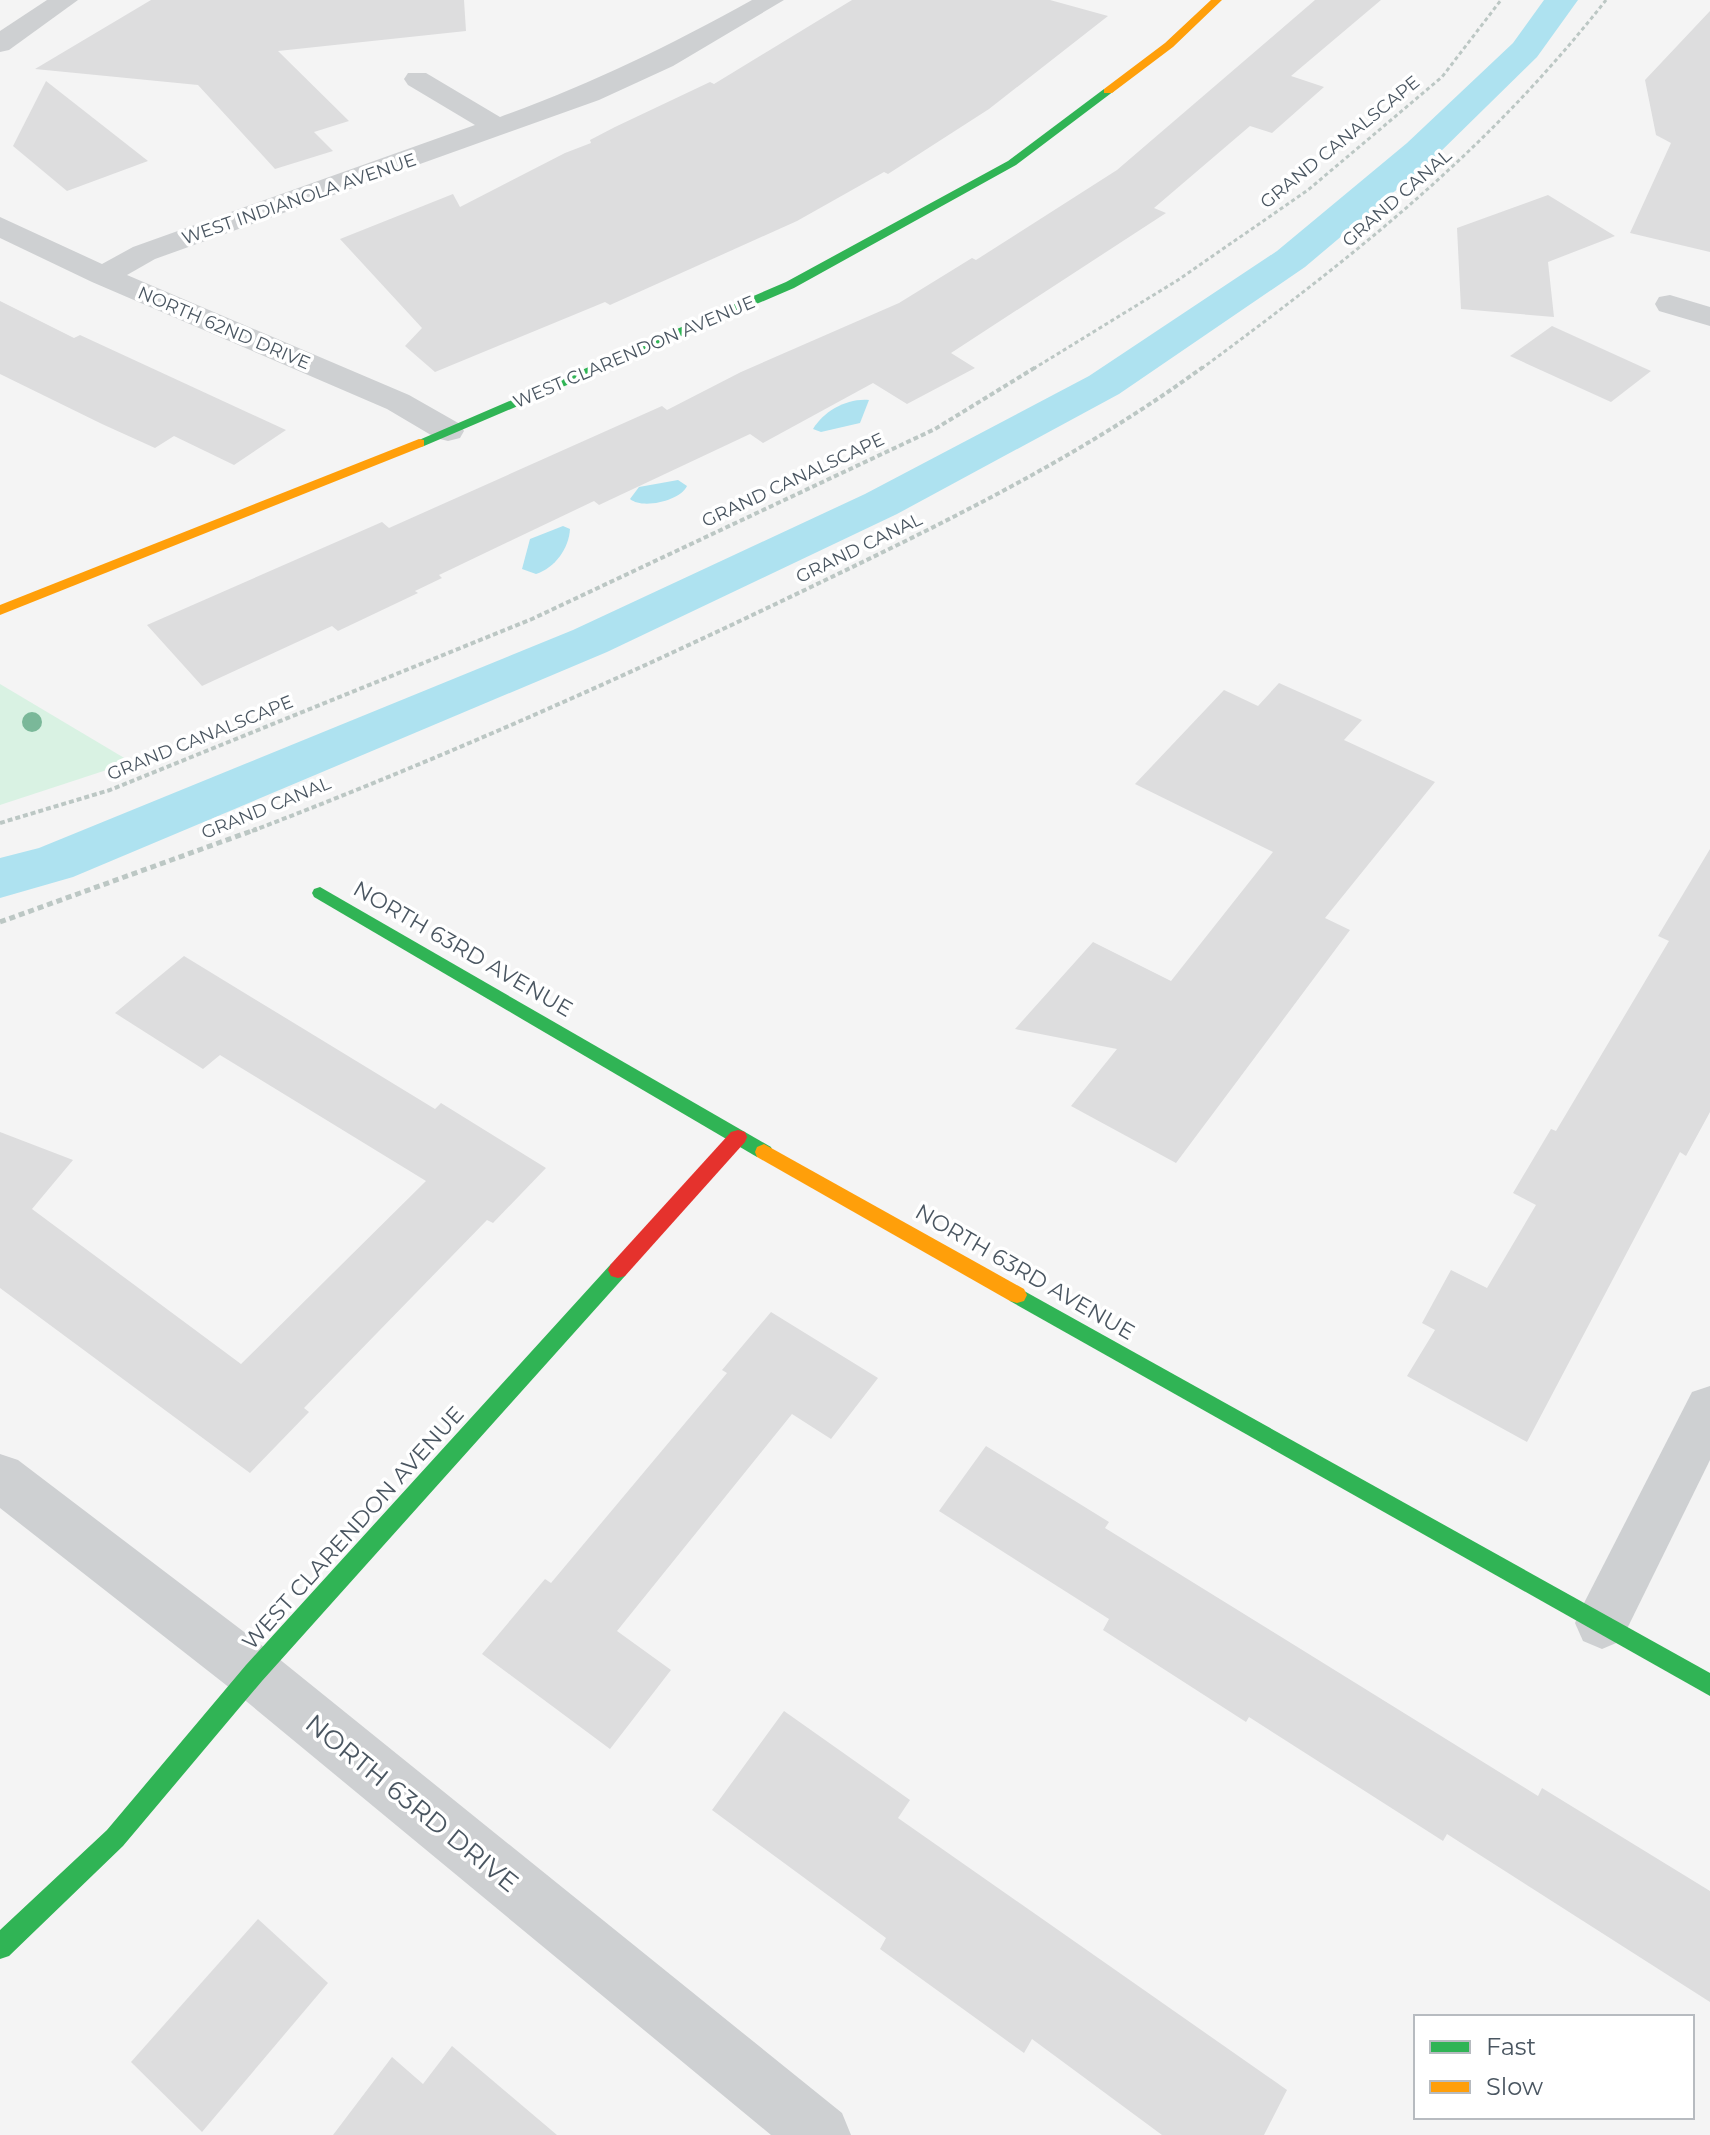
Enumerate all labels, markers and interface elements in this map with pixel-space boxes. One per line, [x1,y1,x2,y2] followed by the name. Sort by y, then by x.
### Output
[1256,71,1424,213] street label: GRAND CANALSCAPE
[1338,145,1456,251] street label: GRAND CANAL
[179,148,419,250] street label: WEST INDIANOLA AVENUE
[135,282,313,374] street label: NORTH 62ND DRIVE
[510,291,758,413] street label: WEST CLARENDON AVENUE
[698,428,888,532] street label: GRAND CANALSCAPE
[792,508,926,588] street label: GRAND CANAL
[104,691,296,785] street label: GRAND CANALSCAPE
[198,772,334,844] street label: GRAND CANAL
[349,875,577,1023] street label: NORTH 63RD AVENUE
[911,1198,1139,1346] street label: NORTH 63RD AVENUE
[236,1401,470,1655] street label: WEST CLARENDON AVENUE
[299,1707,525,1899] street label: NORTH 63RD DRIVE
[1414,2015,1694,2119] legend
[1486,2032,1537,2061] text: Fast
[1486,2072,1543,2101] text: Slow

